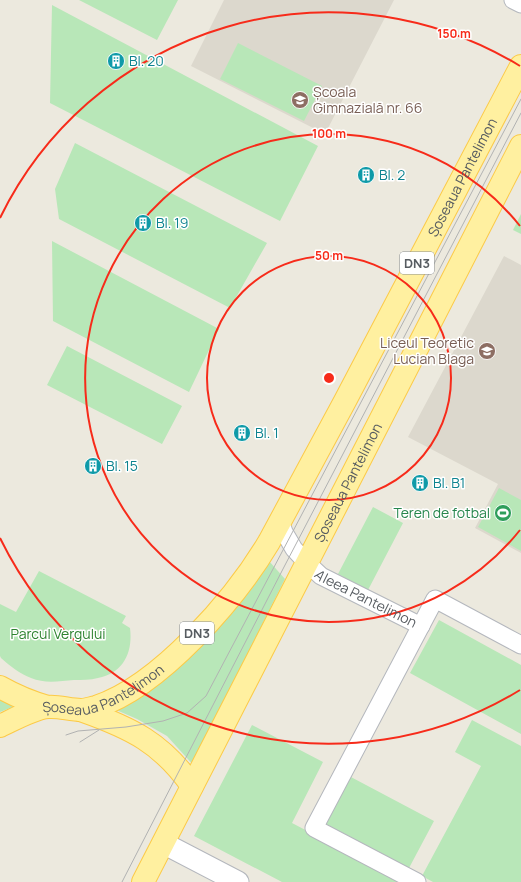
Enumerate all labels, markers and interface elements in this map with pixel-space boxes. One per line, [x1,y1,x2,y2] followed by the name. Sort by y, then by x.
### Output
[437,25,471,42] text: 150 m
[106,51,126,71] building icon: Bl. 20
[129,51,164,70] place label: Bl. 20
[313,82,422,117] place label: Școala Gimnazială nr. 66
[290,90,310,110] school or university icon: Școala Gimnazială nr. 66
[423,114,501,240] street label: Șoseaua Pantelimon
[312,125,346,142] text: 100 m
[356,165,376,185] building icon: Bl. 2
[379,165,405,184] place label: Bl. 2
[133,213,153,233] building icon: Bl. 19
[156,213,188,232] place label: Bl. 19
[315,247,343,264] text: 50 m
[400,252,434,274] road number: DN3
[380,333,474,368] place label: Liceul Teoretic Lucian Blaga
[477,341,497,361] school or university icon: Liceul Teoretic Lucian Blaga
[322,371,336,385] centre of rings
[309,419,386,545] street label: Șoseaua Pantelimon
[232,423,252,443] building icon: Bl. 1
[255,423,279,442] place label: Bl. 1
[83,456,103,476] building icon: Bl. 15
[106,456,138,475] place label: Bl. 15
[410,473,430,493] building icon: Bl. B1
[433,473,465,492] place label: Bl. B1
[393,503,490,522] place label: Teren de fotbal
[493,503,513,523] sports icon: Teren de fotbal
[311,565,420,632] street label: Aleea Pantelimon
[180,622,214,644] road number: DN3
[11,624,105,643] park label: Parcul Vergului
[41,660,168,719] street label: Șoseaua Pantelimon

